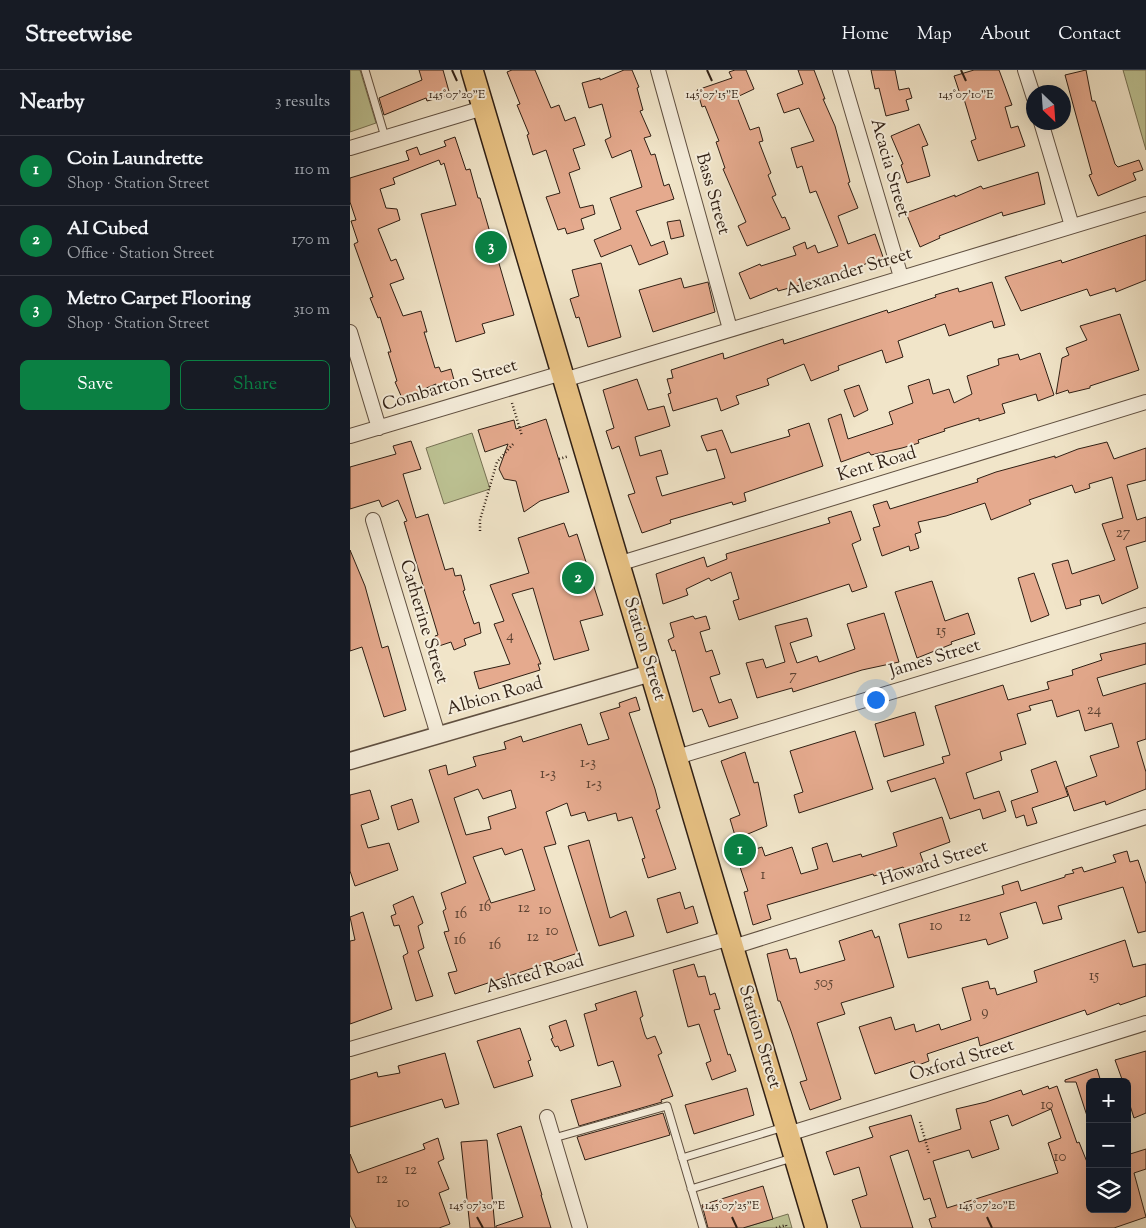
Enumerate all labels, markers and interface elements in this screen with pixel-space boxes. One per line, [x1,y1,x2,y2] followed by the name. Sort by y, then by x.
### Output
[25,18,132,52] text: Streetwise
[842,22,889,48] text: Home
[917,22,952,48] text: Map
[980,22,1030,48] text: About
[1058,22,1121,48] text: Contact
[1026,85,1071,130] north arrow
[429,86,486,104] text: 145°07'20"E
[685,86,739,104] text: 145°07'15"E
[939,86,994,104] text: 145°07'10"E
[20,88,85,118] text: Nearby
[275,91,330,114] text: 3 results
[862,115,916,221] street label: Acacia Street
[67,146,203,173] text: Coin Laundrette
[688,150,736,238] street label: Bass Street
[33,159,39,182] text: 1
[294,159,330,182] text: 110 m
[67,173,209,196] text: Shop · Station Street
[67,216,149,243] text: AI Cubed
[475,228,507,266] pin: 3
[32,229,40,252] text: 2
[292,229,330,252] text: 170 m
[782,241,916,305] street label: Alexander Street
[67,243,214,266] text: Office · Station Street
[67,286,251,313] text: Metro Carpet Flooring
[33,299,39,322] text: 3
[293,299,330,322] text: 310 m
[67,313,209,336] text: Shop · Station Street
[379,353,521,419] street label: Combarton Street
[20,360,170,410] button: Save
[180,360,330,410] button: Share
[834,441,920,489] street label: Kent Road
[1116,523,1131,544] house number: 27
[392,557,454,687] street label: Catherine Street
[562,559,594,597] pin: 2
[616,594,672,704] street label: Station Street
[936,621,946,642] house number: 15
[506,626,514,647] house number: 4
[885,633,984,685] street label: James Street
[789,666,797,687] house number: 7
[444,671,546,723] street label: Albion Road
[863,687,889,713] your location
[1087,700,1102,721] house number: 24
[580,753,596,774] house number: 1-3
[540,764,556,785] house number: 1-3
[586,774,602,795] house number: 1-3
[724,831,756,869] pin: 1
[877,834,991,894] street label: Howard Street
[760,865,766,886] house number: 1
[479,897,491,918] house number: 16
[518,898,530,919] house number: 12
[539,900,552,921] house number: 10
[455,904,467,925] house number: 16
[959,907,971,928] house number: 12
[930,916,943,937] house number: 10
[546,921,559,942] house number: 10
[527,927,539,948] house number: 12
[454,930,466,951] house number: 16
[489,935,501,956] house number: 16
[483,949,587,1001] street label: Ashted Road
[1089,966,1099,987] house number: 15
[814,973,833,994] house number: 505
[731,982,787,1092] street label: Station Street
[981,1002,989,1023] house number: 9
[907,1033,1017,1089] street label: Oxford Street
[1086,1078,1131,1213] map controls
[1086,1078,1131,1123] button: +
[1041,1095,1054,1116] house number: 10
[1086,1123,1131,1168] button: −
[1054,1147,1067,1168] house number: 10
[405,1160,417,1181] house number: 12
[1086,1168,1131,1213] button: layers
[376,1169,388,1190] house number: 12
[397,1193,410,1214] house number: 10
[449,1197,506,1215] text: 145°07'30"E
[705,1197,760,1215] text: 145°07'25"E
[959,1197,1016,1215] text: 145°07'20"E

